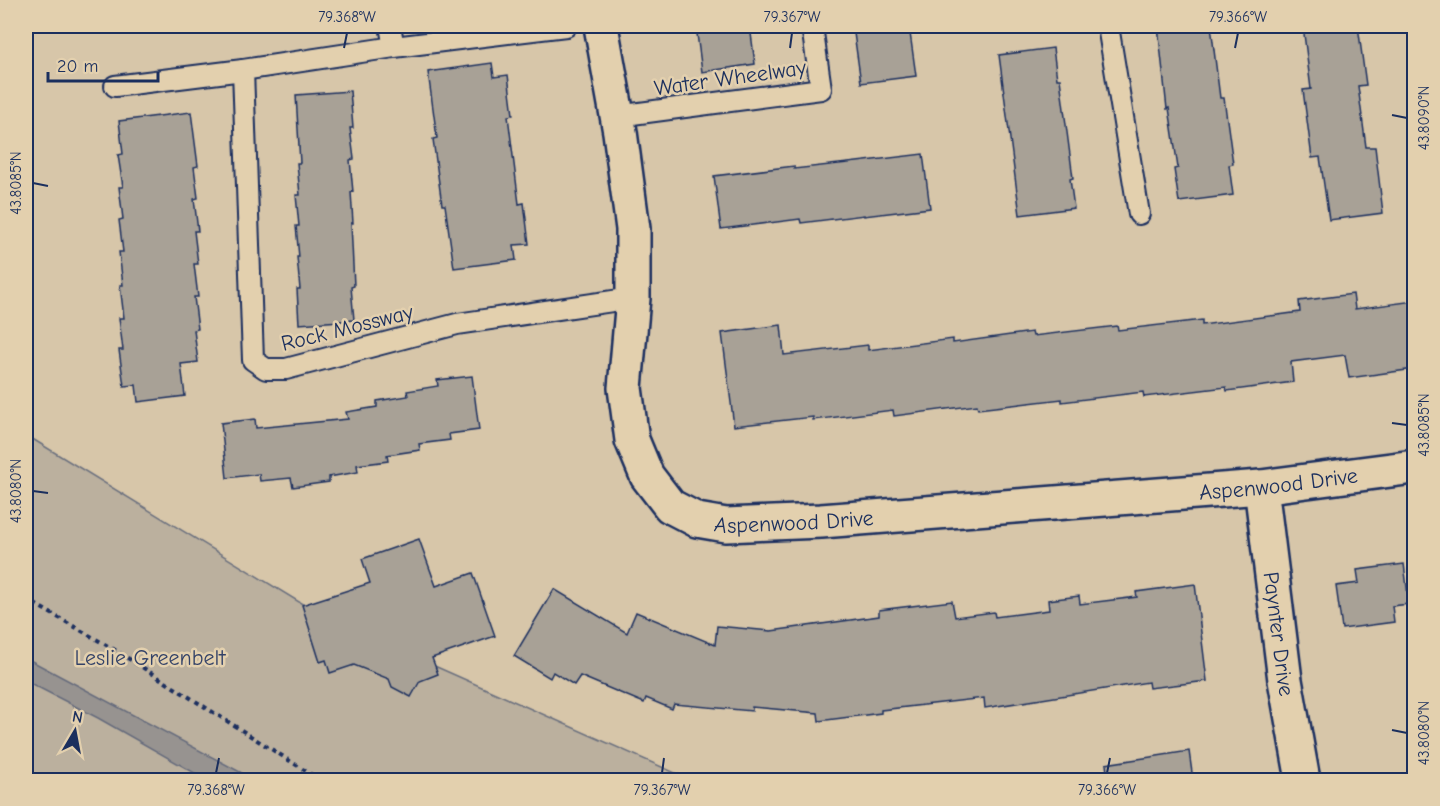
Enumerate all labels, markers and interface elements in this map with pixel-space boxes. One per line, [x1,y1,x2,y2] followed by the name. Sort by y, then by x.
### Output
[318,8,376,26] text: 79.368°W
[764,8,820,26] text: 79.367°W
[1209,8,1267,26] text: 79.366°W
[48,45,158,83] scale bar
[652,54,808,102] street label: Water Wheelway
[57,56,98,77] text: 20 m
[1415,86,1433,150] text: 43.8090°N
[7,151,25,215] text: 43.8085°N
[278,299,416,357] street label: Rock Mossway
[1415,393,1433,457] text: 43.8085°N
[7,459,25,523] text: 43.8080°N
[1198,462,1359,506] street label: Aspenwood Drive
[712,505,874,539] street label: Aspenwood Drive
[1258,570,1300,698] street label: Paynter Drive
[74,645,226,671] park label: Leslie Greenbelt
[45,701,105,761] north arrow
[1415,701,1433,765] text: 43.8080°N
[71,707,84,727] text: N
[187,781,245,799] text: 79.368°W
[634,781,690,799] text: 79.367°W
[1078,781,1136,799] text: 79.366°W

